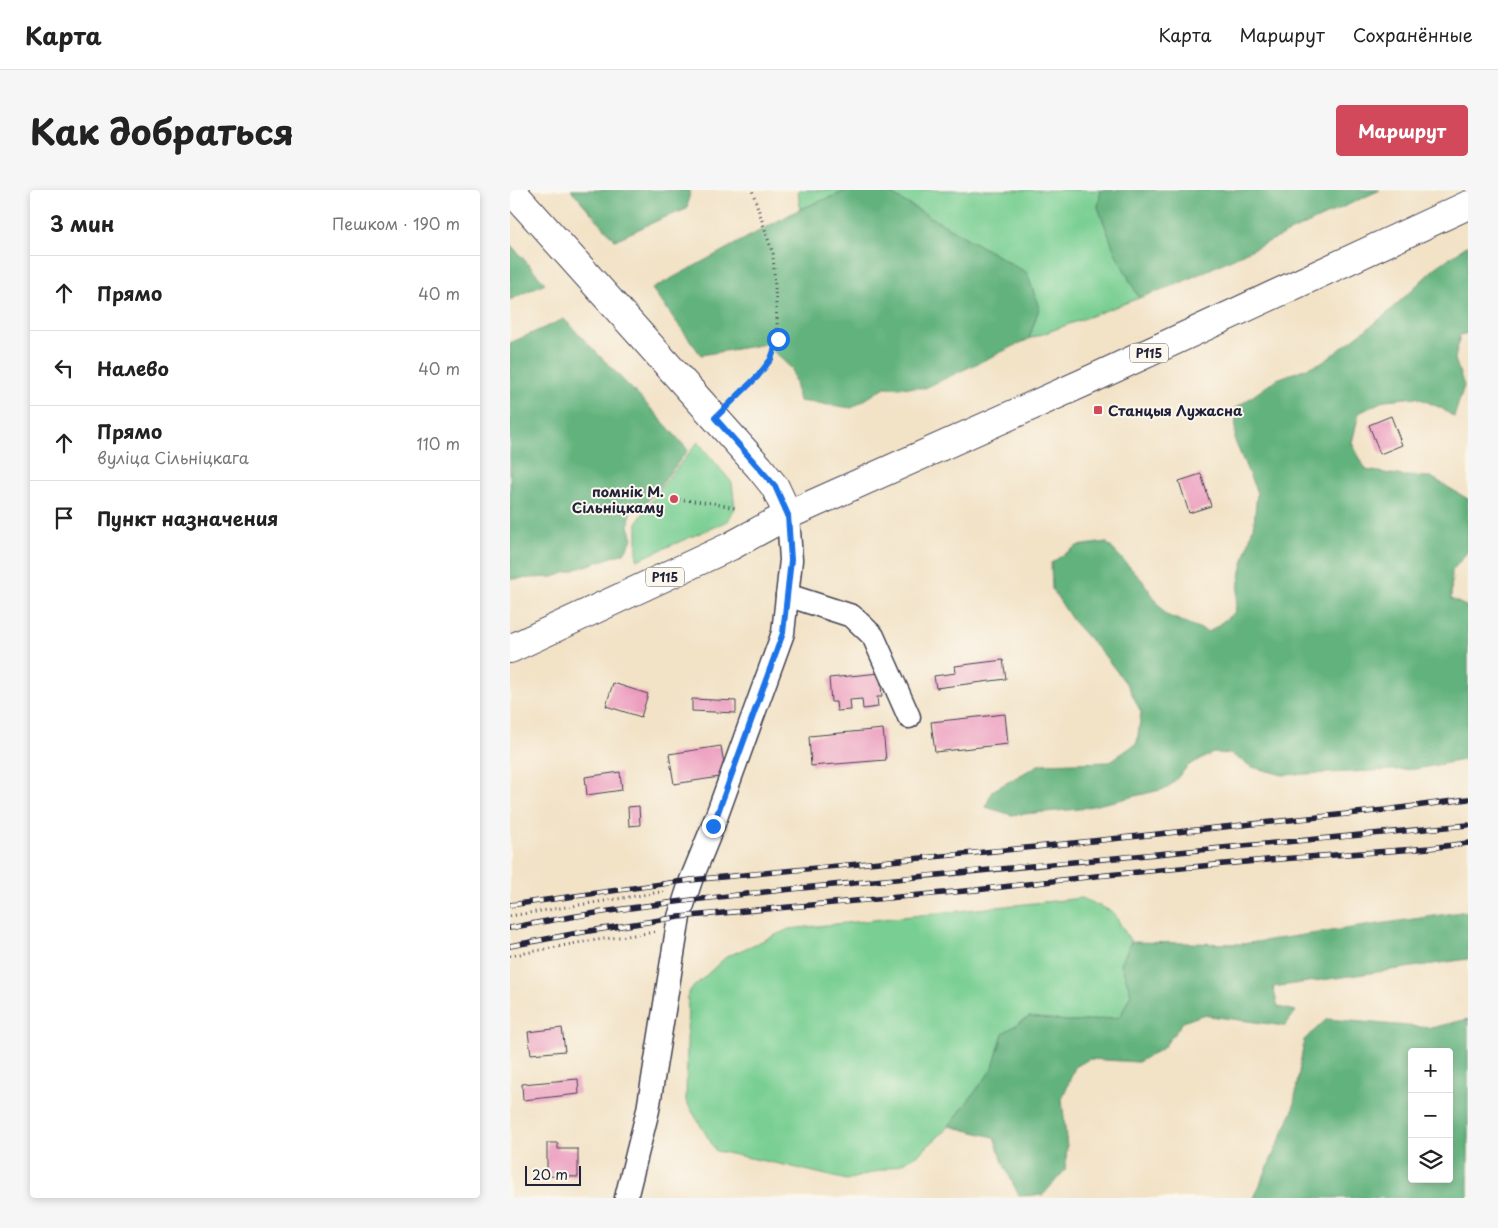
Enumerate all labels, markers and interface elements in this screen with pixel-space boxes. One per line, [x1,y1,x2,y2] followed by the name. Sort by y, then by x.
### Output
[25,17,102,53] text: Карта
[1159,21,1211,48] text: Карта
[1239,21,1325,48] text: Маршрут
[1353,21,1473,48] text: Сохранённые
[30,104,294,157] text: Как добраться
[1336,105,1468,156] button: Маршрут
[50,207,114,239] text: 3 мин
[332,211,460,235] text: Пешком · 190 m
[50,279,78,307] icon: ahead
[97,279,162,307] text: Прямо
[418,281,460,305] text: 40 m
[767,328,790,351] route start
[1130,344,1168,362] road number: Р115
[50,354,78,382] icon: left
[97,354,169,382] text: Налево
[418,356,460,380] text: 40 m
[1108,400,1243,421] place label: Станцыя Лужасна
[1092,404,1104,416] marker: Станцыя Лужасна
[97,417,162,445] text: Прямо
[50,429,78,457] icon: ahead
[417,431,460,455] text: 110 m
[97,445,249,469] text: вуліца Сільніцкага
[572,481,664,518] place label: помнік М. Сільніцкаму
[668,493,680,505] marker: помнік М. Сільніцкаму
[50,504,78,532] icon: arrive
[97,504,278,532] text: Пункт назначения
[646,568,684,587] road number: Р115
[702,815,725,838] route end
[1408,1048,1453,1183] map controls
[1408,1048,1453,1093] button: +
[1408,1093,1453,1138] button: −
[1408,1138,1453,1183] button: layers
[525,1163,581,1186] scale bar
[532,1164,568,1185] text: 20 m

